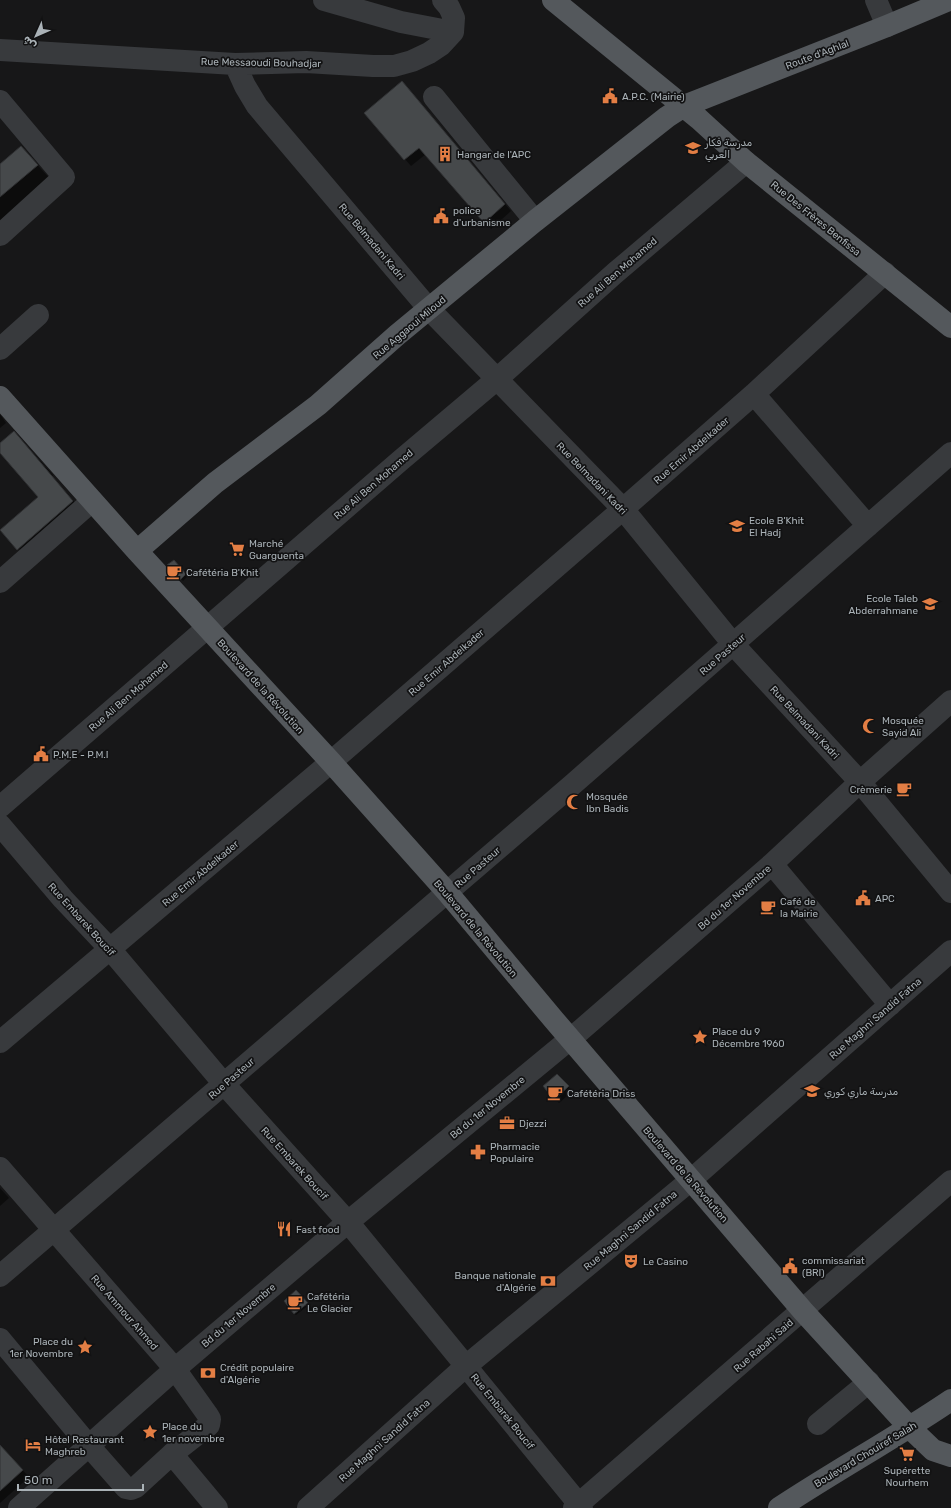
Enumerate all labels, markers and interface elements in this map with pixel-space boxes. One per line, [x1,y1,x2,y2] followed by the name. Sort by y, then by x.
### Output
[16,16,56,56] north arrow
[20,33,39,52] text: ش
[784,37,851,72] street label: Route d'Aghlal
[201,56,321,70] street label: Rue Messaoudi Bouhadjar
[601,87,619,105] public building icon: A.P.C. (Mairie)
[622,91,685,103] place label: A.P.C. (Mairie)
[704,137,753,163] place label: مدرسة فكار العربي
[684,139,702,157] school or university icon: مدرسة فكار العربي
[436,145,454,163] building icon: Hangar de l'APC
[457,149,531,161] place label: Hangar de l'APC
[768,179,863,259] street label: Rue Des Frères Benfissa
[336,201,407,282] street label: Rue Belmadani Kadri
[453,205,511,229] place label: police d'urbanisme
[432,207,450,225] public building icon: police d'urbanisme
[576,235,660,310] street label: Rue Ali Ben Mohamed
[371,294,449,362] street label: Rue Aggaoui Miloud
[651,415,732,487] street label: Rue Emir Abdelkader
[554,440,629,517] street label: Rue Belmadani Kadri
[332,447,416,522] street label: Rue Ali Ben Mohamed
[749,515,804,539] place label: Ecole B'Khit El Hadj
[728,517,746,535] school or university icon: Ecole B'Khit El Hadj
[249,538,304,562] place label: Marché Guarguenta
[228,540,246,558] supermarket icon: Marché Guarguenta
[165,563,183,581] cafe icon: Cafétéria B'Khit
[186,567,259,579] place label: Cafétéria B'Khit
[849,593,918,617] place label: Ecole Taleb Abderrahmane
[921,595,939,613] school or university icon: Ecole Taleb Abderrahmane
[406,627,487,699] street label: Rue Emir Abdelkader
[697,631,748,678] street label: Rue Pasteur
[215,637,306,736] street label: Boulevard de la Révolution
[87,659,171,734] street label: Rue Ali Ben Mohamed
[767,684,841,762] street label: Rue Belmadani Kadri
[882,715,924,739] place label: Mosquée Sayid Ali
[861,717,879,735] mosque icon: Mosquée Sayid Ali
[32,745,50,763] public building icon: P.M.E - P.M.I
[53,749,108,761] place label: P.M.E - P.M.I
[895,780,913,798] cafe icon: Crèmerie
[850,784,892,796] place label: Crèmerie
[586,791,629,815] place label: Mosquée Ibn Badis
[565,793,583,811] mosque icon: Mosquée Ibn Badis
[160,838,242,909] street label: Rue Emir Abdelkader
[452,844,503,891] street label: Rue Pasteur
[696,862,774,933] street label: Bd du 1er Novembre
[431,878,519,980] street label: Boulevard de la Révolution
[45,881,117,959] street label: Rue Embarek Boucif
[854,889,872,907] public building icon: APC
[875,893,895,905] place label: APC
[780,896,818,920] place label: Café de la Mairie
[759,898,777,916] cafe icon: Café de la Mairie
[827,975,924,1062] street label: Rue Maghni Sandid Fatna
[712,1026,785,1050] place label: Place du 9 Décembre 1960
[691,1028,709,1046] place icon: Place du 9 Décembre 1960
[206,1055,257,1102] street label: Rue Pasteur
[448,1074,528,1142] street label: Bd du 1er Novembre
[803,1082,821,1100] school or university icon: مدرسة ماري كوري
[546,1084,564,1102] cafe icon: Cafétéria Driss
[824,1086,898,1099] place label: مدرسة ماري كوري
[567,1088,635,1100] place label: Cafétéria Driss
[498,1114,516,1132] office icon: Djezzi
[519,1118,547,1130] place label: Djezzi
[640,1124,730,1225] street label: Boulevard de la Révolution
[258,1125,330,1203] street label: Rue Embarek Boucif
[490,1141,540,1165] place label: Pharmacie Populaire
[469,1143,487,1161] pharmacy icon: Pharmacie Populaire
[582,1188,680,1273] street label: Rue Maghni Sandid Fatna
[275,1220,293,1238] restaurant icon: Fast food
[296,1224,340,1236] place label: Fast food
[622,1252,640,1270] theatre icon: Le Casino
[802,1255,865,1279] place label: commissariat (BRI)
[643,1256,688,1268] place label: Le Casino
[781,1257,799,1275] public building icon: commissariat (BRI)
[454,1270,536,1294] place label: Banque nationale d'Algérie
[539,1272,557,1290] bank icon: Banque nationale d'Algérie
[88,1273,160,1353] street label: Rue Ammour Ahmed
[199,1281,278,1350] street label: Bd du 1er Novembre
[307,1291,353,1315] place label: Cafétéria Le Glacier
[286,1293,304,1311] cafe icon: Cafétéria Le Glacier
[731,1317,796,1375] street label: Rue Rabahi Said
[9,1336,73,1360] place label: Place du 1er Novembre
[76,1338,94,1356] place icon: Place du 1er Novembre
[220,1362,294,1386] place label: Crédit populaire d'Algérie
[199,1364,217,1382] bank icon: Crédit populaire d'Algérie
[468,1371,537,1452] street label: Rue Embarek Boucif
[337,1397,433,1485] street label: Rue Maghni Sandid Fatna
[812,1420,919,1490] street label: Boulevard Chouiref Salah
[162,1421,225,1445] place label: Place du 1er novembre
[141,1423,159,1441] place icon: Place du 1er novembre
[45,1434,124,1458] place label: Hôtel Restaurant Maghreb
[24,1436,42,1454] hotel icon: Hôtel Restaurant Maghreb
[898,1445,916,1463] supermarket icon: Supérette Nourhem
[884,1465,931,1489] place label: Supérette Nourhem
[18,1466,143,1492] scale bar
[24,1473,52,1487] text: 50 m

